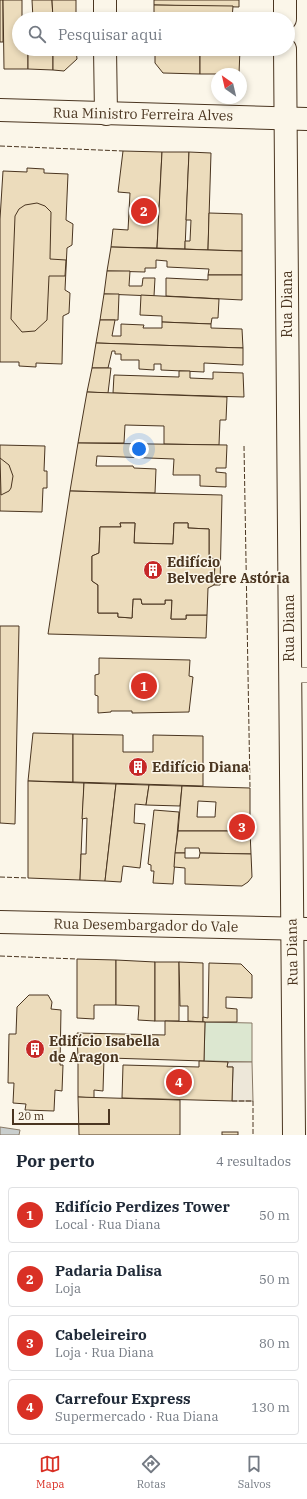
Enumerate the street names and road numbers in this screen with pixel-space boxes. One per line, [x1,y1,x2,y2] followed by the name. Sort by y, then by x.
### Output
[53,103,233,125] street label: Rua Ministro Ferreira Alves
[278,270,296,338] street label: Rua Diana
[280,594,298,662] street label: Rua Diana
[53,914,239,936] street label: Rua Desembargador do Vale
[282,918,302,986] street label: Rua Diana

